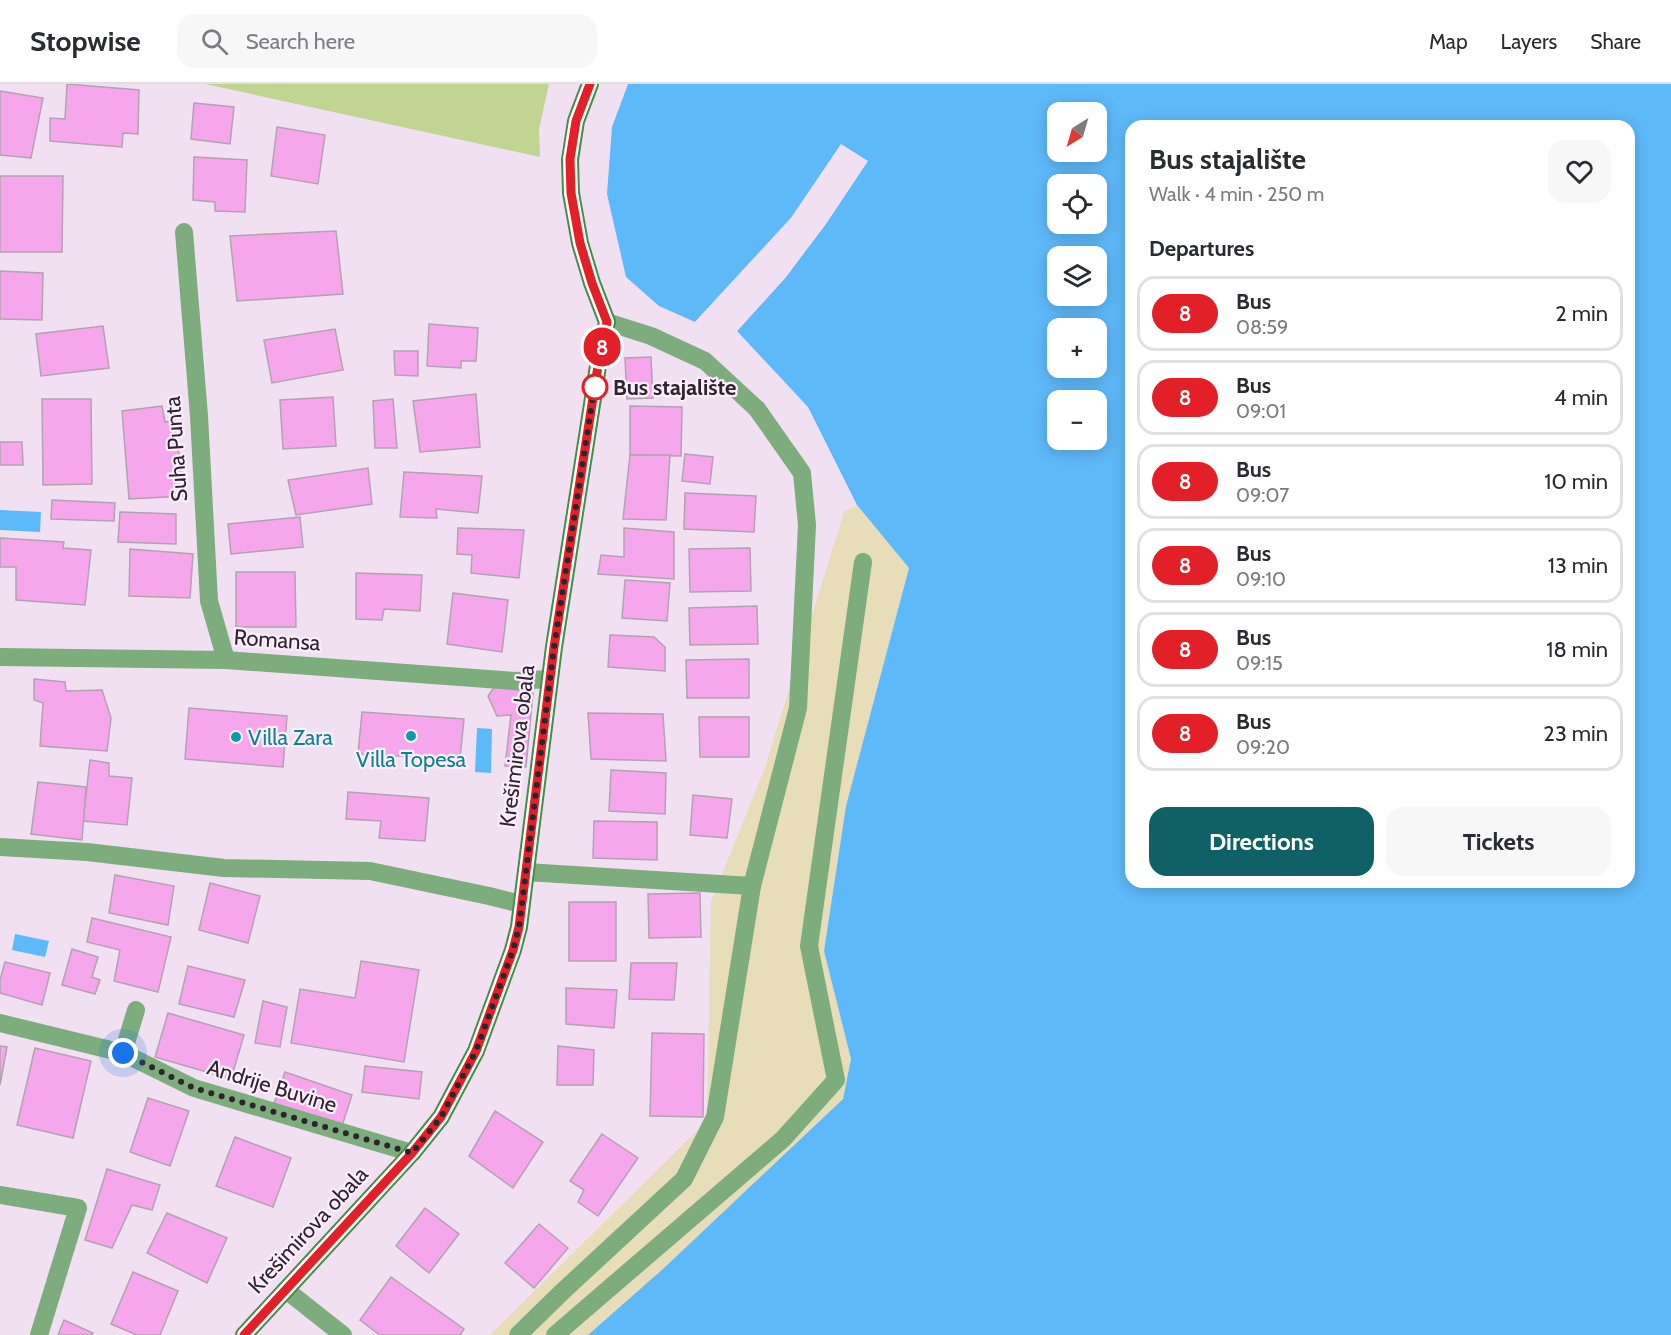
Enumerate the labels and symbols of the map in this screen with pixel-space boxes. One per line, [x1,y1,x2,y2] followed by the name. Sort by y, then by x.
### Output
[1047,102,1107,162] north arrow
[582,328,622,366] line badge: 8
[582,374,608,400] marker: Bus stajalište
[613,374,736,401] place label: Bus stajalište
[159,395,193,503] street label: Suha Punta
[233,624,322,657] street label: Romansa
[494,663,540,829] street label: Krešimirova obala
[248,724,333,751] place label: Villa Zara
[404,729,418,743] marker: Villa Topesa
[229,730,243,744] marker: Villa Zara
[356,746,467,773] place label: Villa Topesa
[108,1038,138,1068] your location
[204,1053,340,1119] street label: Andrije Buvine
[242,1161,374,1299] street label: Krešimirova obala

